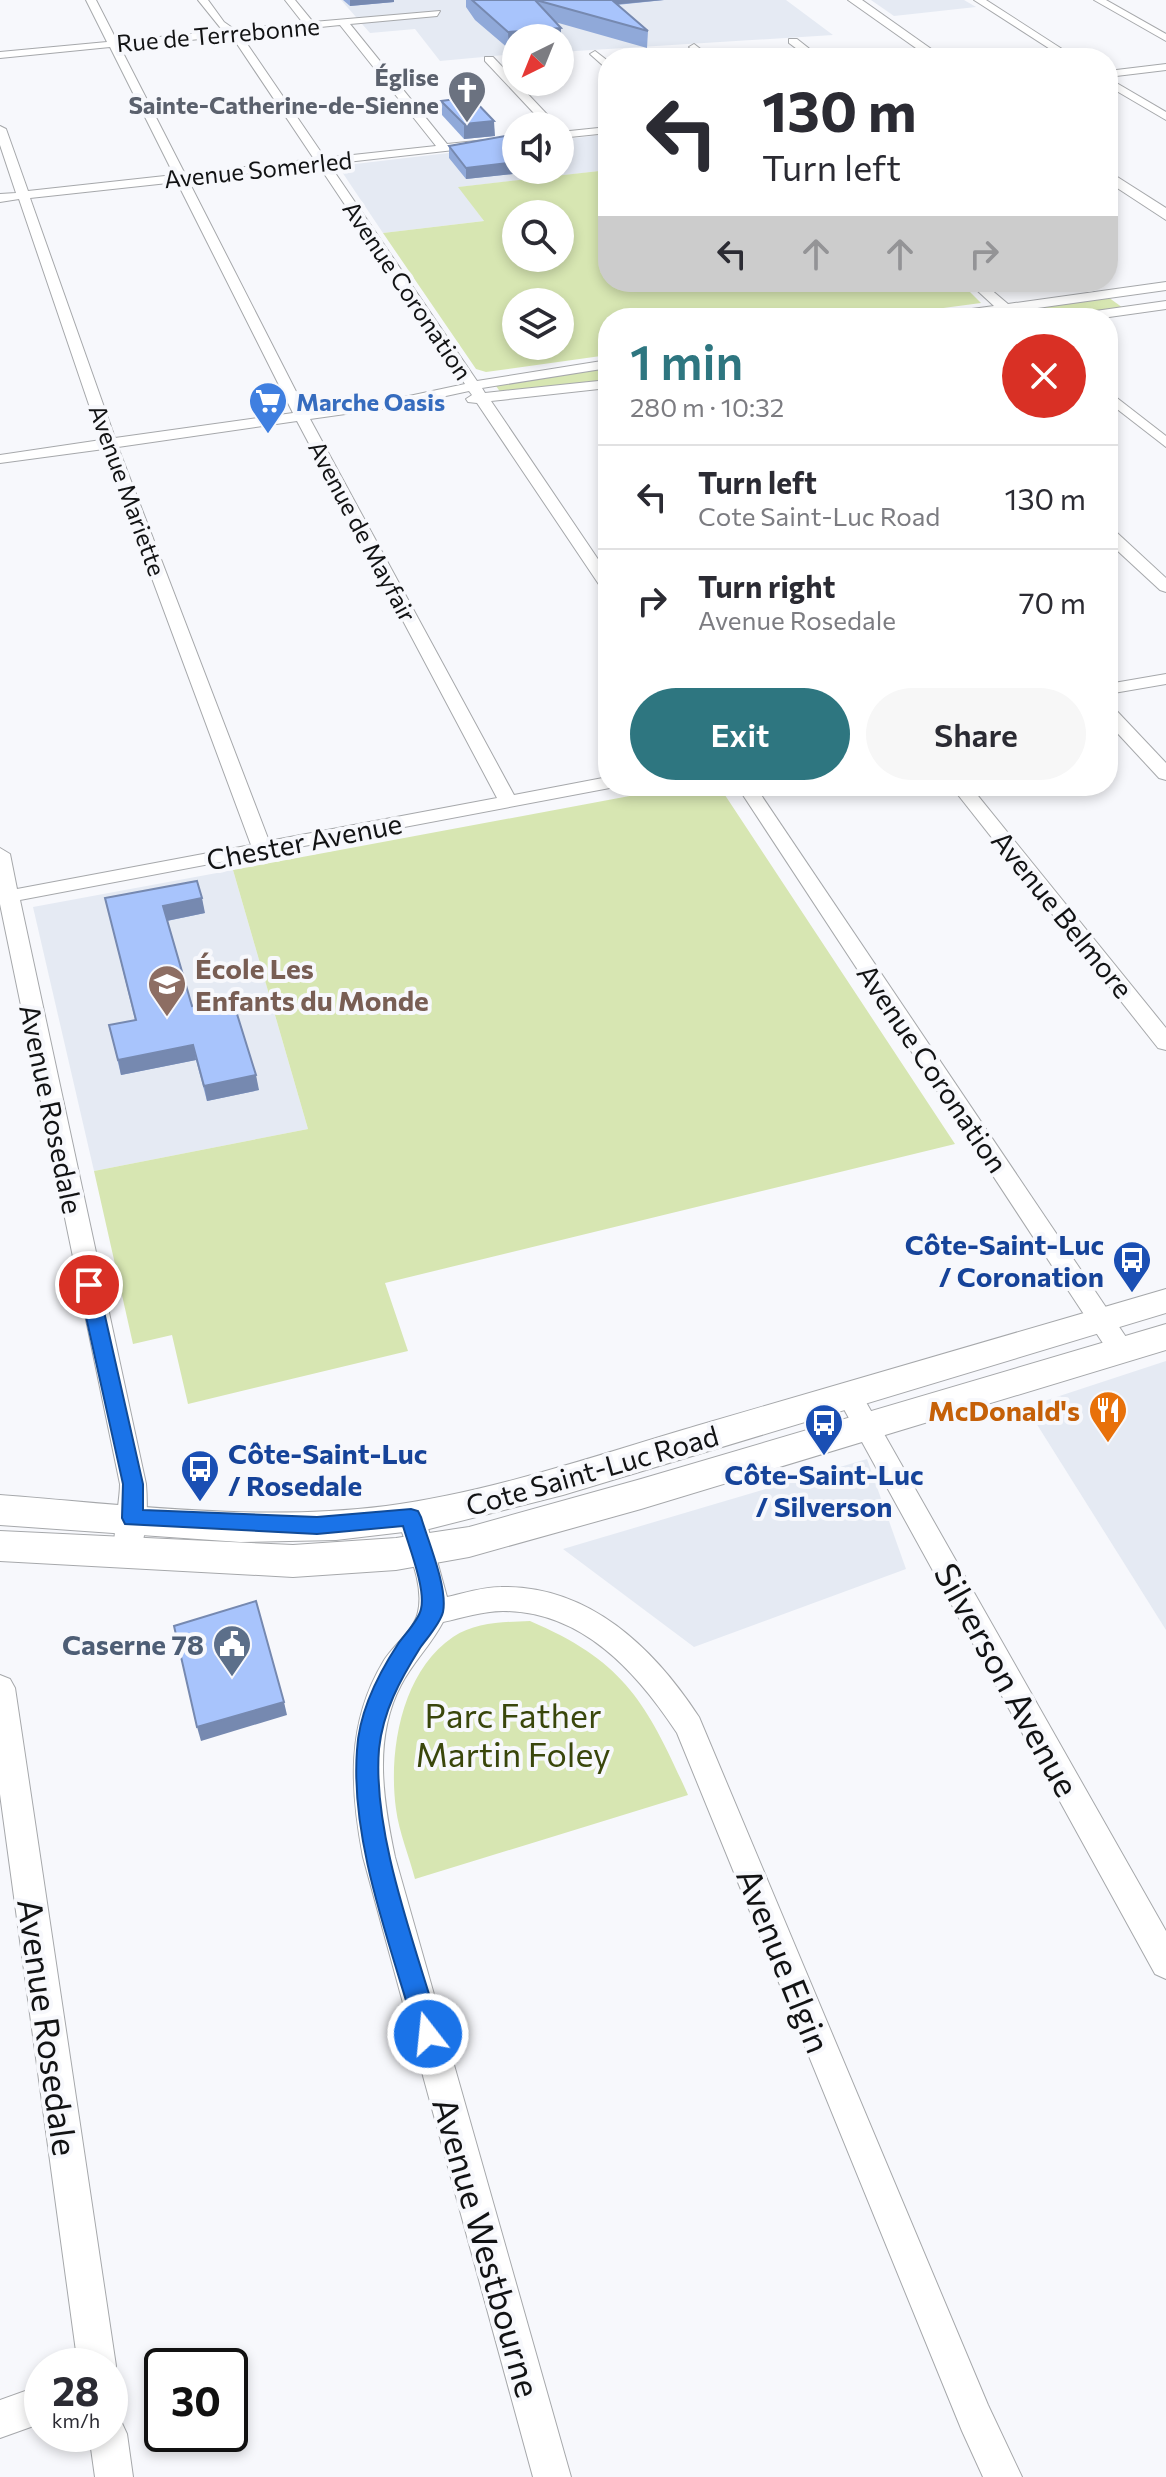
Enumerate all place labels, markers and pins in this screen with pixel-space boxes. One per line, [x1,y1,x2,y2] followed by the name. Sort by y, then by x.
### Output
[128,62,439,119] place label: Église Sainte-Catherine-de-Sienne
[446,69,488,124] church icon: Église Sainte-Catherine-de-Sienne
[247,380,289,435] supermarket icon: Marche Oasis
[296,387,445,416] place label: Marche Oasis
[195,951,429,1017] place label: École Les Enfants du Monde
[146,963,188,1018] school or university icon: École Les Enfants du Monde
[905,1227,1104,1293] place label: Côte-Saint-Luc / Coronation
[1111,1239,1153,1294] bus stop icon: Côte-Saint-Luc / Coronation
[55,1251,123,1319] pin
[1087,1389,1129,1444] restaurant icon: McDonald's
[928,1393,1080,1427] place label: McDonald's
[803,1402,845,1457] bus stop icon: Côte-Saint-Luc / Silverson
[228,1436,427,1502] place label: Côte-Saint-Luc / Rosedale
[179,1448,221,1503] bus stop icon: Côte-Saint-Luc / Rosedale
[724,1457,924,1523] place label: Côte-Saint-Luc / Silverson
[211,1623,253,1678] public building icon: Caserne 78
[62,1627,204,1661] place label: Caserne 78

